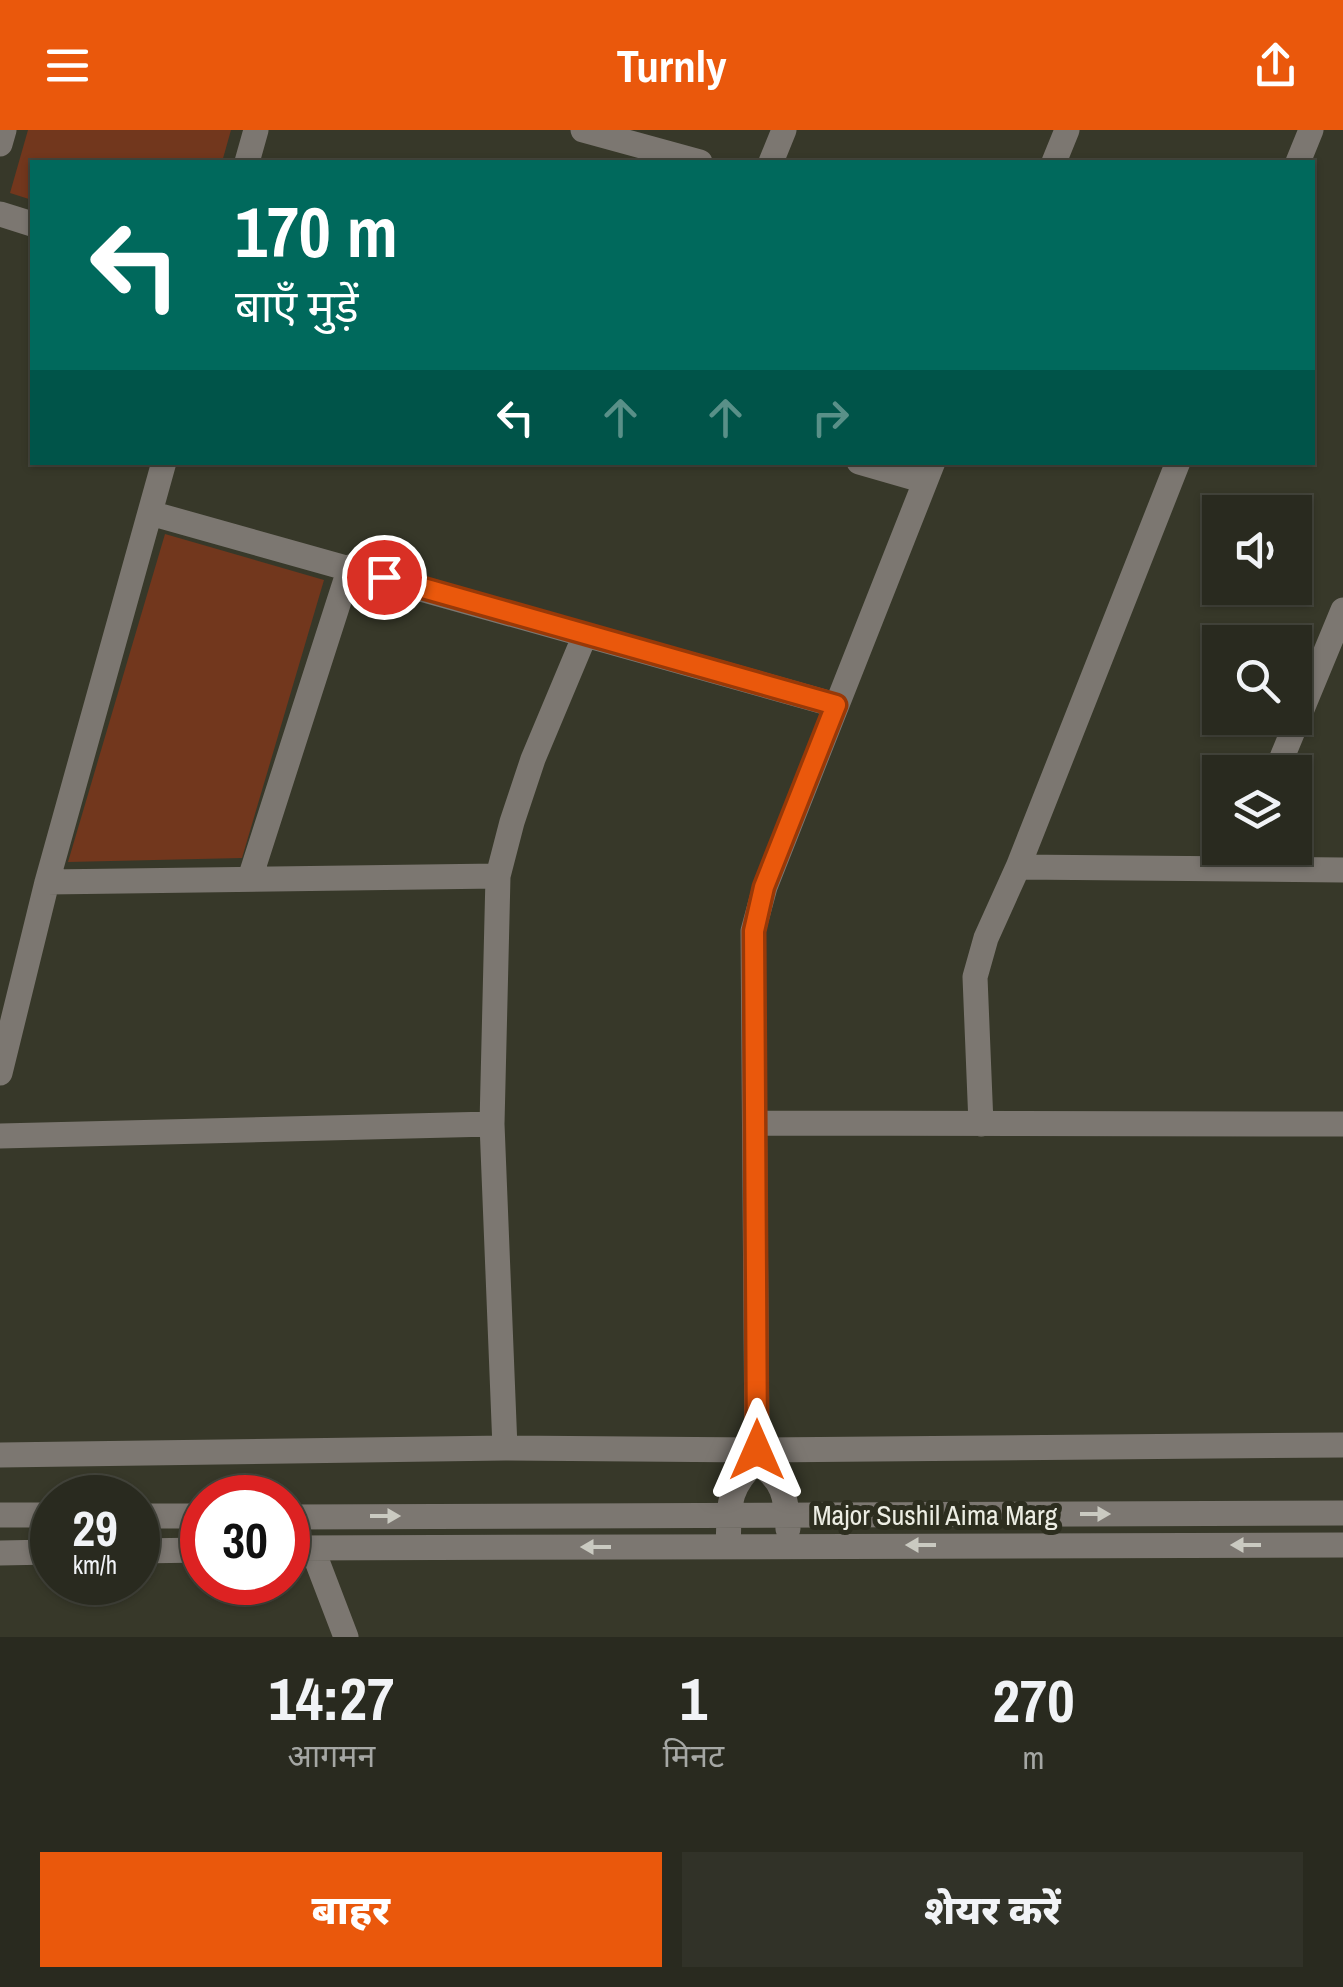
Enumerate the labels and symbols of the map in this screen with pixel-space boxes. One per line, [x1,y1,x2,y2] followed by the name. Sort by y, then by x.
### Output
[342,535,427,620] pin
[705,1398,809,1502] position arrow
[180,1475,310,1605] speed limit sign: 30
[812,1496,1058,1534] street label: Major Sushil Aima Marg
[1079,1506,1111,1522] one-way arrow
[369,1508,401,1524] one-way arrow
[904,1537,936,1553] one-way arrow
[1229,1537,1261,1553] one-way arrow
[579,1539,611,1555] one-way arrow

